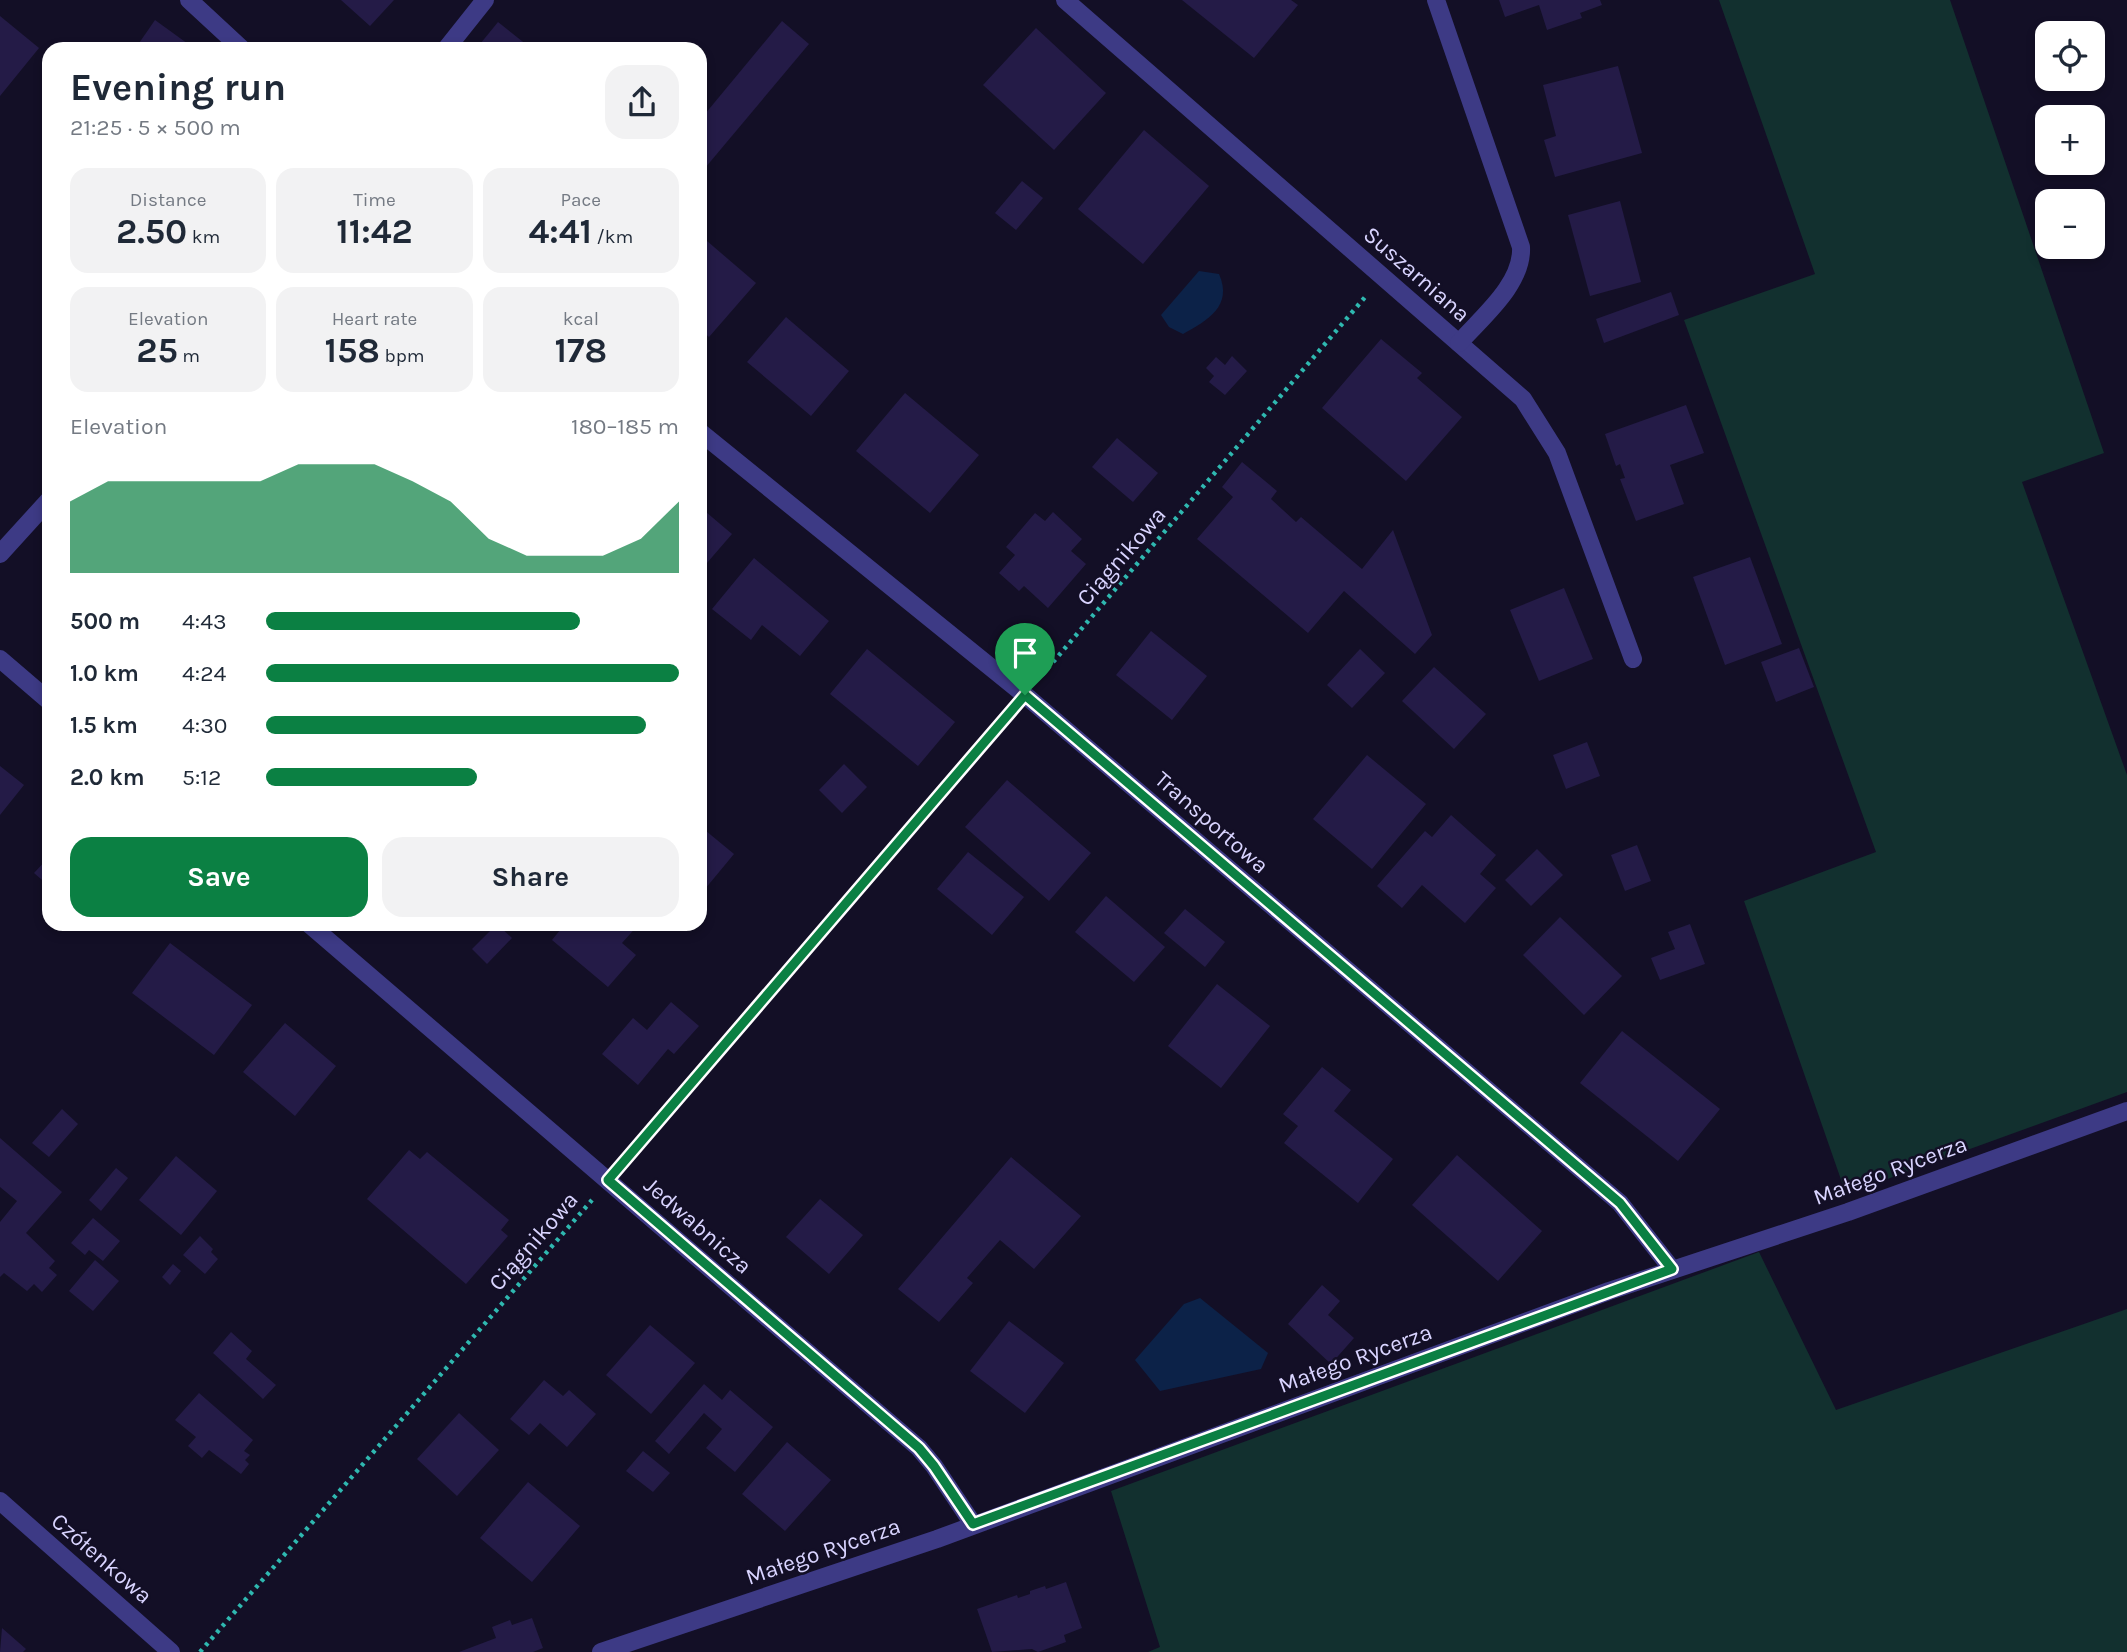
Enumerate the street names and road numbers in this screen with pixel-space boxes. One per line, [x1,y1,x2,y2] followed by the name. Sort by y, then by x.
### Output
[1358,221,1475,328] street label: Suszarniana
[1071,501,1172,611] street label: Ciągnikowa
[1149,766,1274,879] street label: Transportowa
[1810,1130,1971,1211] street label: Małego Rycerza
[638,1171,757,1279] street label: Jedwabnicza
[483,1186,584,1296] street label: Ciągnikowa
[1275,1318,1436,1399] street label: Małego Rycerza
[46,1507,158,1609] street label: Czółenkowa
[742,1512,904,1591] street label: Małego Rycerza

